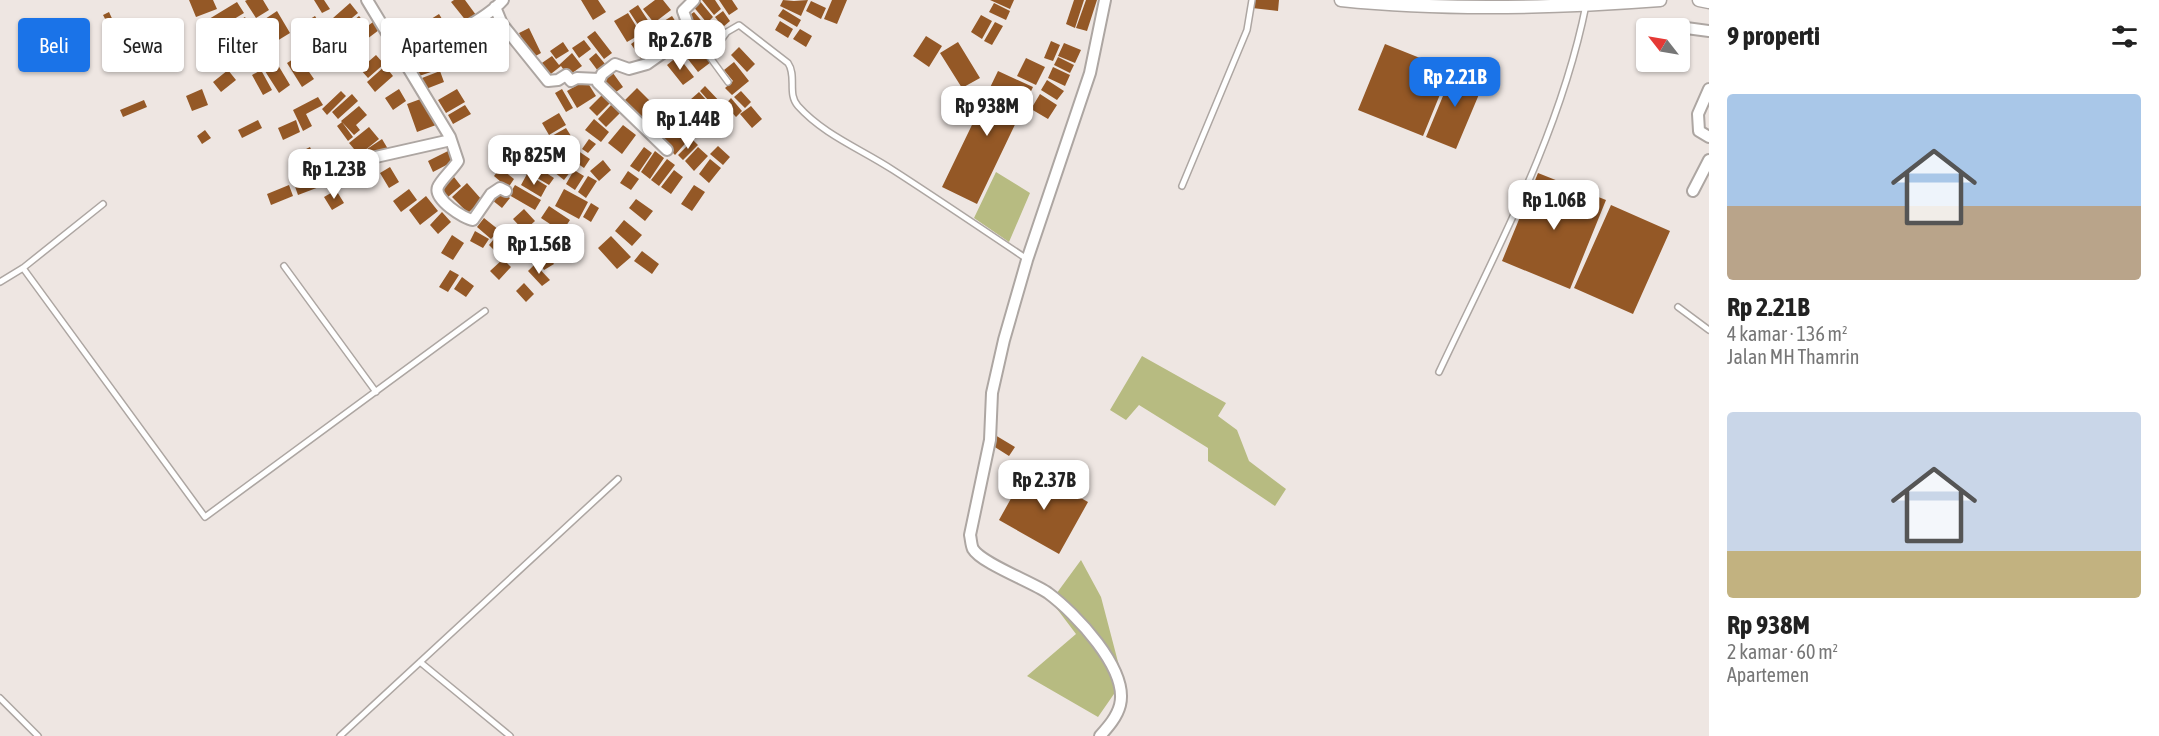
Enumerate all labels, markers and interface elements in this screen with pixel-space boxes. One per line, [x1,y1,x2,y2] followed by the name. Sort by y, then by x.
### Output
[18,18,90,72] chip: Beli
[102,18,184,72] chip: Sewa
[196,18,279,72] chip: Filter
[291,18,369,72] chip: Baru
[381,18,509,72] chip: Apartemen
[1636,18,1690,72] north arrow
[1636,18,1690,72] map controls
[618,20,742,71] pin: Rp 2.67B
[2108,20,2141,53] icon: filters
[1727,21,1820,51] text: 9 properti
[648,28,712,51] text: Rp 2.67B
[1393,57,1517,108] pin: Rp 2.21B
[1423,65,1487,88] text: Rp 2.21B
[932,86,1042,137] pin: Rp 938M
[955,94,1019,117] text: Rp 938M
[626,99,750,150] pin: Rp 1.44B
[656,107,720,130] text: Rp 1.44B
[1880,133,1988,241] icon: home
[479,135,589,186] pin: Rp 825M
[502,143,566,166] text: Rp 825M
[272,149,396,200] pin: Rp 1.23B
[302,157,366,180] text: Rp 1.23B
[1492,180,1616,231] pin: Rp 1.06B
[1522,188,1586,211] text: Rp 1.06B
[477,224,601,275] pin: Rp 1.56B
[507,232,571,255] text: Rp 1.56B
[1727,292,1810,322] text: Rp 2.21B
[1727,322,1848,345] text: 4 kamar · 136 m²
[1727,345,1859,368] text: Jalan MH Thamrin
[1880,451,1988,559] icon: home
[982,460,1106,511] pin: Rp 2.37B
[1012,468,1076,491] text: Rp 2.37B
[1727,610,1810,640] text: Rp 938M
[1727,640,1838,663] text: 2 kamar · 60 m²
[1727,663,1809,686] text: Apartemen

